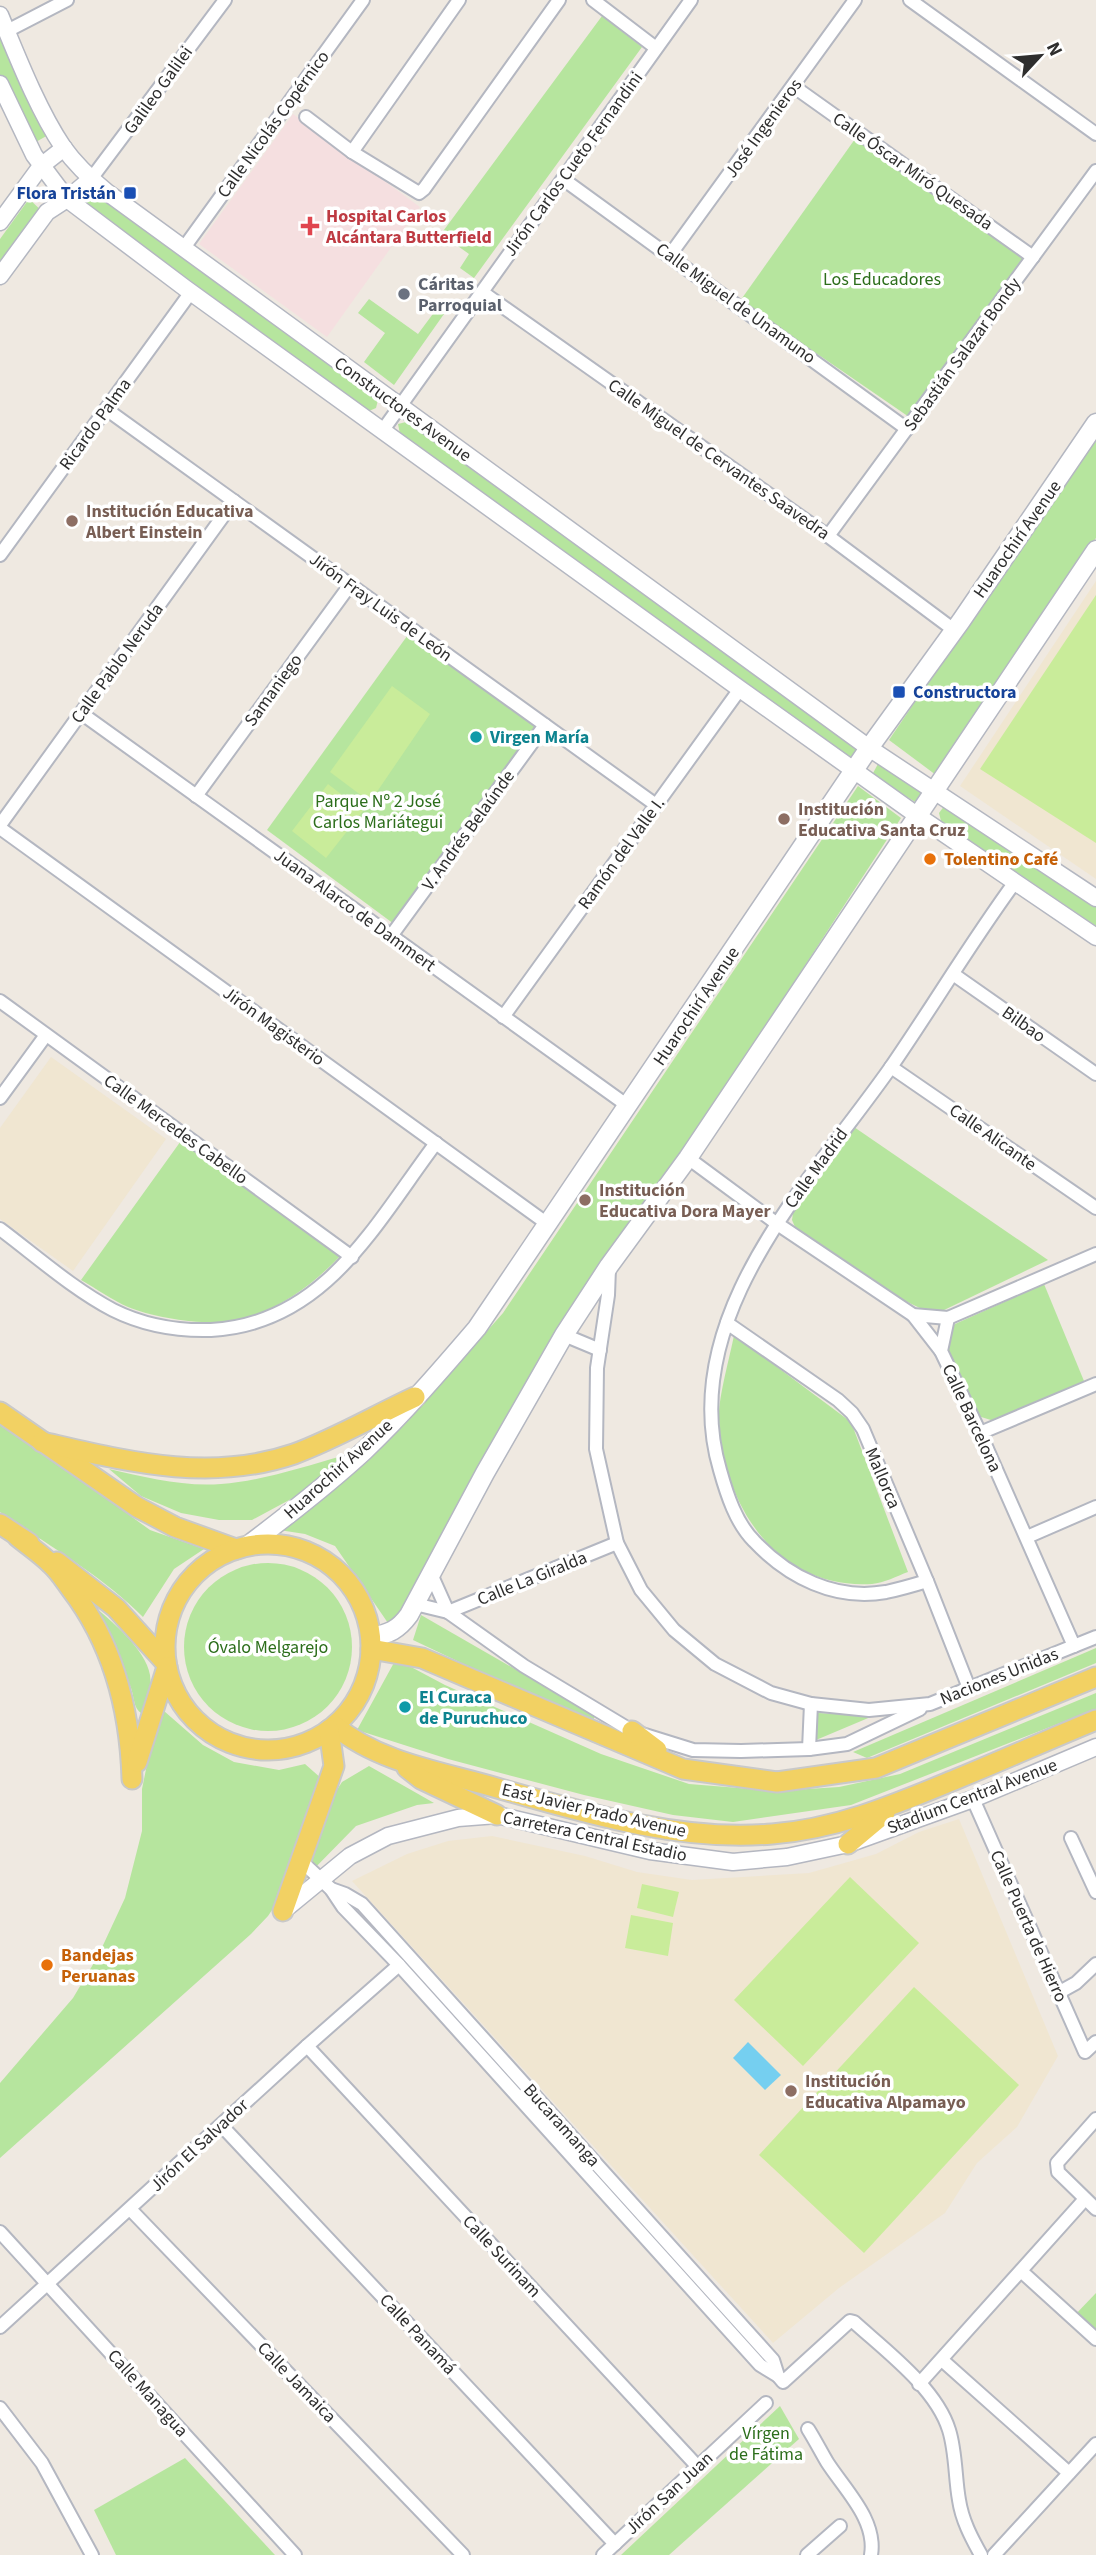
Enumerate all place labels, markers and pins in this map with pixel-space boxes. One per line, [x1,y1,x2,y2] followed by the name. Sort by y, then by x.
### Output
[16,181,116,206] place label: Flora Tristán
[122,185,138,201] marker: Flora Tristán
[325,204,492,250] place label: Hospital Carlos Alcántara Butterfield
[300,216,320,236] marker: Hospital Carlos Alcántara Butterfield
[418,272,502,318] place label: Cáritas Parroquial
[396,286,412,302] marker: Cáritas Parroquial
[85,499,254,545] place label: Institución Educativa Albert Einstein
[64,513,80,529] marker: Institución Educativa Albert Einstein
[913,680,1017,705] place label: Constructora
[891,684,907,700] marker: Constructora
[489,725,589,750] place label: Virgen María
[468,729,484,745] marker: Virgen María
[798,797,965,843] place label: Institución Educativa Santa Cruz
[776,811,792,827] marker: Institución Educativa Santa Cruz
[944,847,1058,872] place label: Tolentino Café
[922,851,938,867] marker: Tolentino Café
[599,1178,772,1224] place label: Institución Educativa Dora Mayer
[577,1192,593,1208] marker: Institución Educativa Dora Mayer
[419,1685,527,1731] place label: El Curaca de Puruchuco
[397,1699,413,1715] marker: El Curaca de Puruchuco
[61,1943,135,1989] place label: Bandejas Peruanas
[39,1957,55,1973] marker: Bandejas Peruanas
[805,2069,966,2115] place label: Institución Educativa Alpamayo
[783,2083,799,2099] marker: Institución Educativa Alpamayo

